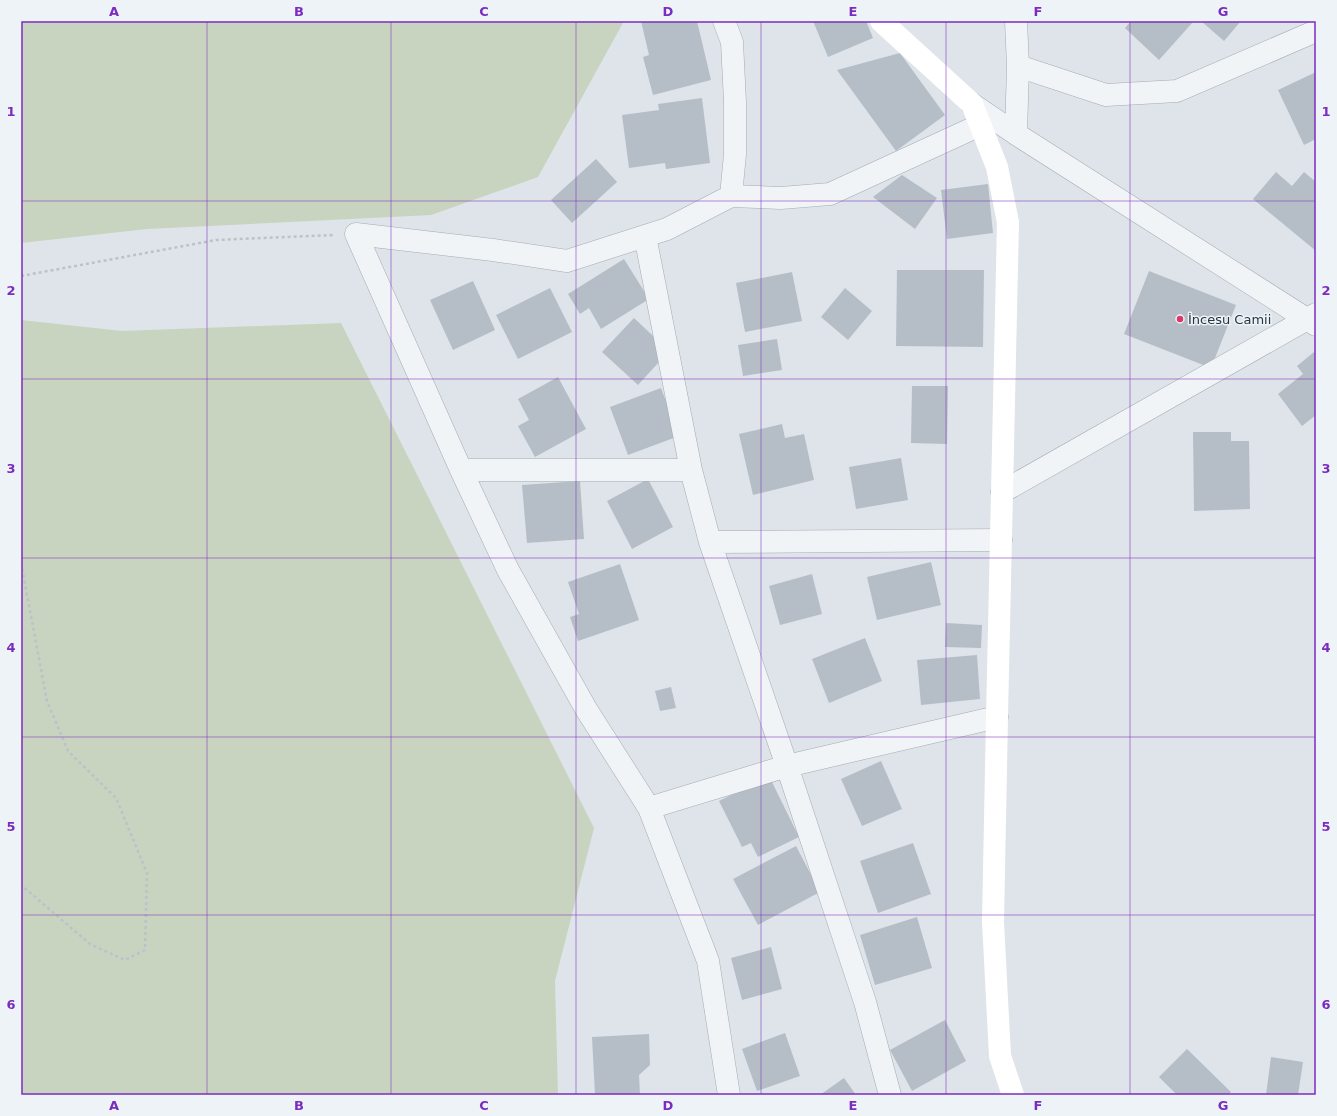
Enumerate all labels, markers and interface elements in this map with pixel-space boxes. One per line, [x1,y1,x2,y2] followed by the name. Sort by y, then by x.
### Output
[109,4,119,19] text: A
[294,4,304,19] text: B
[479,4,489,19] text: C
[663,4,674,19] text: D
[849,4,857,19] text: E
[1034,4,1042,19] text: F
[1218,4,1228,19] text: G
[6,104,16,119] text: 1
[1321,104,1331,119] text: 1
[6,283,16,298] text: 2
[1321,283,1331,298] text: 2
[1188,312,1271,327] place label: İncesu Camii
[1175,314,1185,324] marker: İncesu Camii
[6,461,16,476] text: 3
[1321,461,1331,476] text: 3
[6,640,16,655] text: 4
[1321,640,1331,655] text: 4
[6,819,16,834] text: 5
[1321,819,1331,834] text: 5
[6,997,16,1012] text: 6
[1321,997,1331,1012] text: 6
[109,1098,119,1113] text: A
[294,1098,304,1113] text: B
[479,1098,489,1113] text: C
[663,1098,674,1113] text: D
[849,1098,857,1113] text: E
[1034,1098,1042,1113] text: F
[1218,1098,1228,1113] text: G

